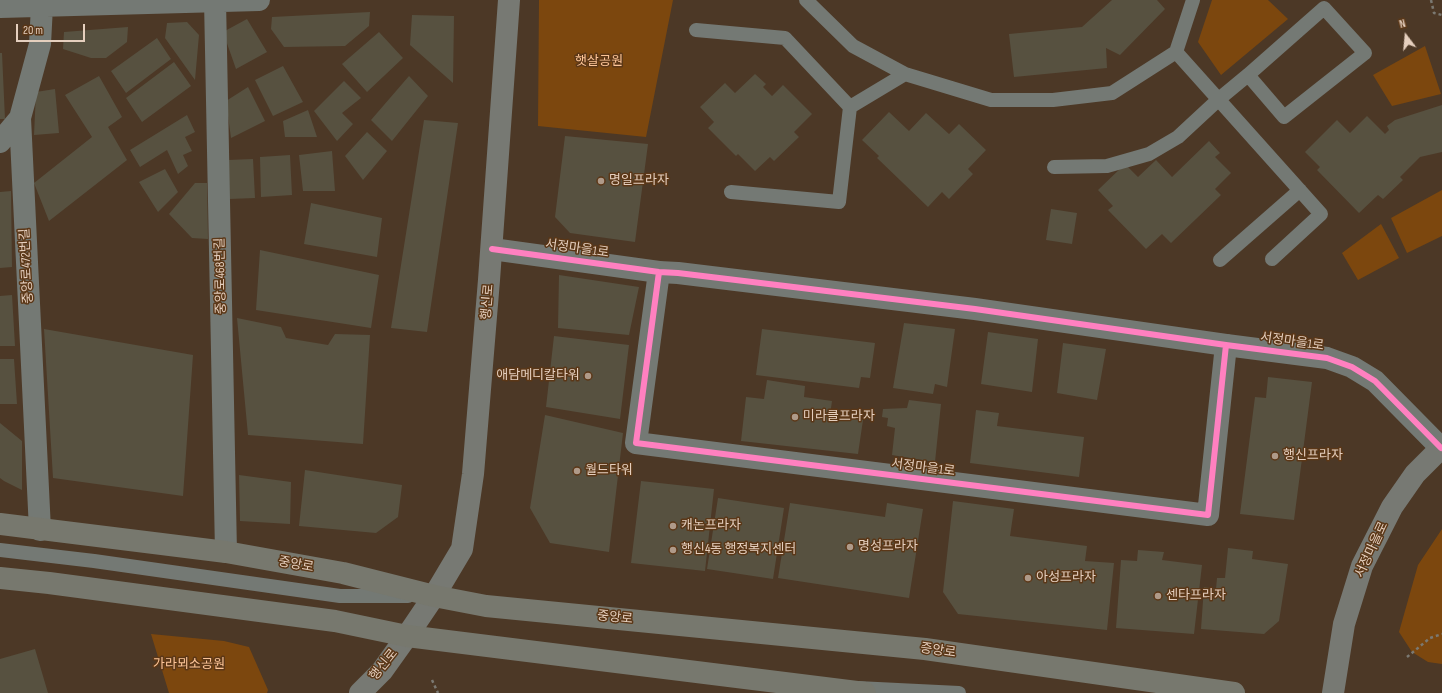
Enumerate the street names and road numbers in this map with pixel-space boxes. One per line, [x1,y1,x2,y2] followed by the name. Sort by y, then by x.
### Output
[17,228,37,304] street label: 중앙로472번길
[544,237,610,261] street label: 서정마을1로
[213,238,229,314] street label: 중앙로468번길
[479,283,497,321] street label: 행신로
[1259,330,1325,354] street label: 서정마을1로
[890,456,956,480] street label: 서정마을1로
[1352,520,1392,580] street label: 서정마을로
[277,554,315,576] street label: 중앙로
[596,608,634,628] street label: 중앙로
[919,641,957,661] street label: 중앙로
[367,646,401,684] street label: 행신로

